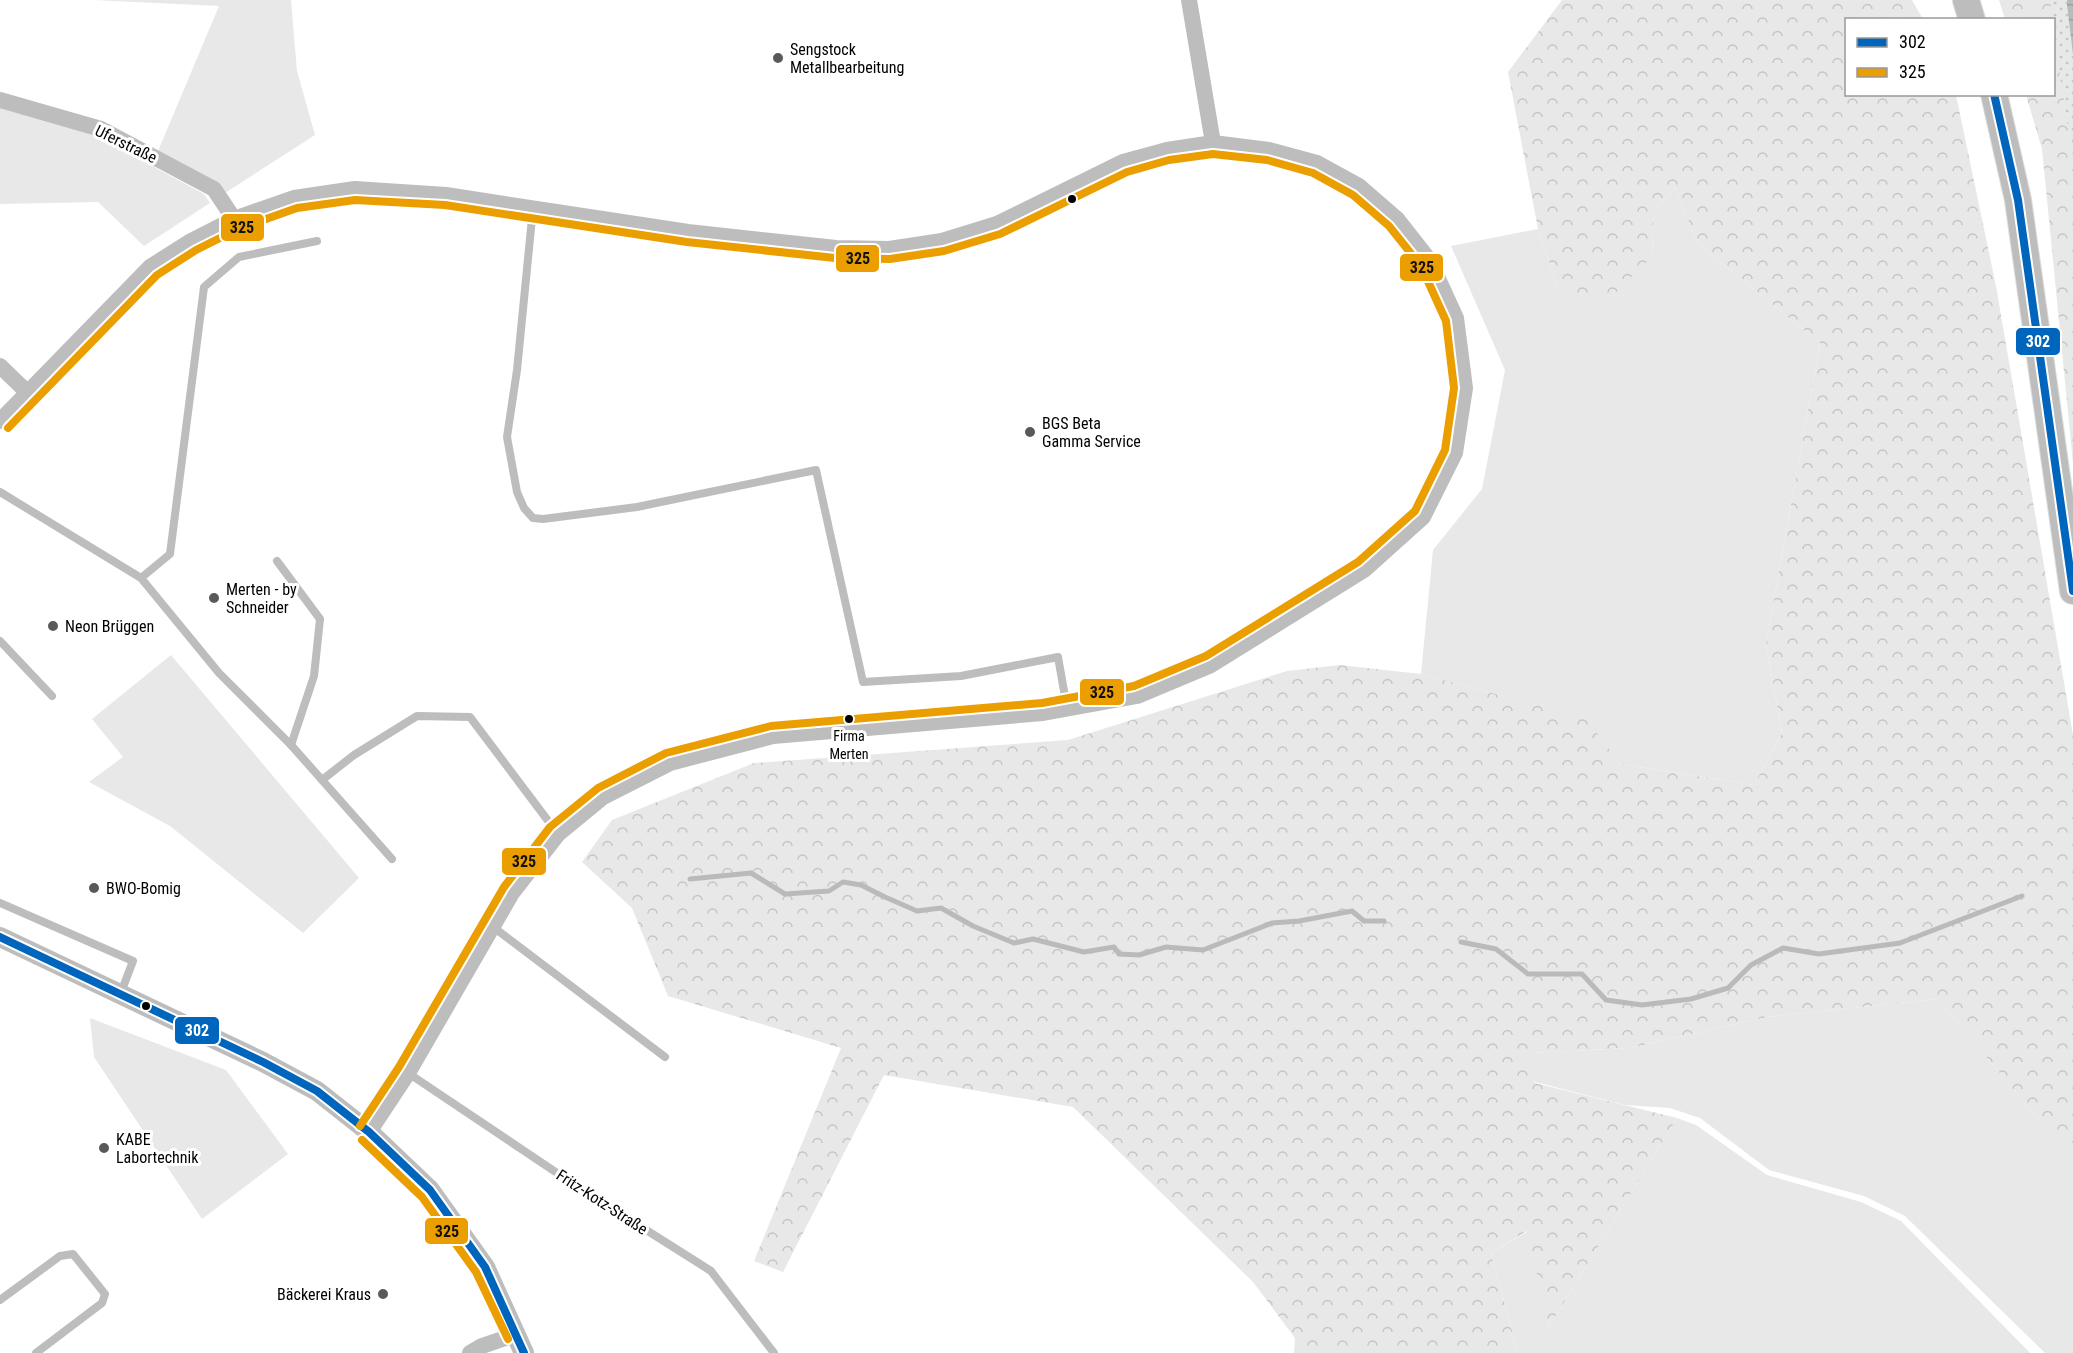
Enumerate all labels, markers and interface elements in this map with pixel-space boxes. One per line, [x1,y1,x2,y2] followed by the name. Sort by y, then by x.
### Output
[1845,18,2055,96] legend
[1899,31,1926,52] text: 302
[790,40,904,77] place label: Sengstock Metallbearbeitung
[771,51,785,65] marker: Sengstock Metallbearbeitung
[1899,61,1926,82] text: 325
[92,121,160,167] street label: Uferstraße
[1066,193,1078,205] unlabelled marker
[220,213,265,242] line badge: 325
[230,218,254,237] text: 325
[835,244,880,273] line badge: 325
[846,249,870,268] text: 325
[1399,253,1444,282] line badge: 325
[1410,258,1434,277] text: 325
[2015,327,2061,356] line badge: 302
[2026,332,2050,351] text: 302
[1042,414,1141,451] place label: BGS Beta Gamma Service
[1023,425,1037,439] marker: BGS Beta Gamma Service
[226,580,297,617] place label: Merten - by Schneider
[207,591,221,605] marker: Merten - by Schneider
[65,617,154,636] place label: Neon Brüggen
[46,619,60,633] marker: Neon Brüggen
[1079,678,1125,706] line badge: 325
[1090,683,1114,702] text: 325
[843,713,855,725] marker: Firma Merten
[829,728,869,762] place label: Firma Merten
[501,847,547,876] line badge: 325
[512,852,536,871] text: 325
[106,879,181,898] place label: BWO-Bomig
[87,881,101,895] marker: BWO-Bomig
[140,1000,152,1012] unlabelled marker
[174,1016,220,1045] line badge: 302
[185,1021,209,1040] text: 302
[116,1130,199,1167] place label: KABE Labortechnik
[97,1141,111,1155] marker: KABE Labortechnik
[553,1165,651,1239] street label: Fritz-Kotz-Straße
[424,1217,469,1245] line badge: 325
[435,1222,459,1241] text: 325
[277,1285,371,1304] place label: Bäckerei Kraus
[376,1287,390,1301] marker: Bäckerei Kraus

